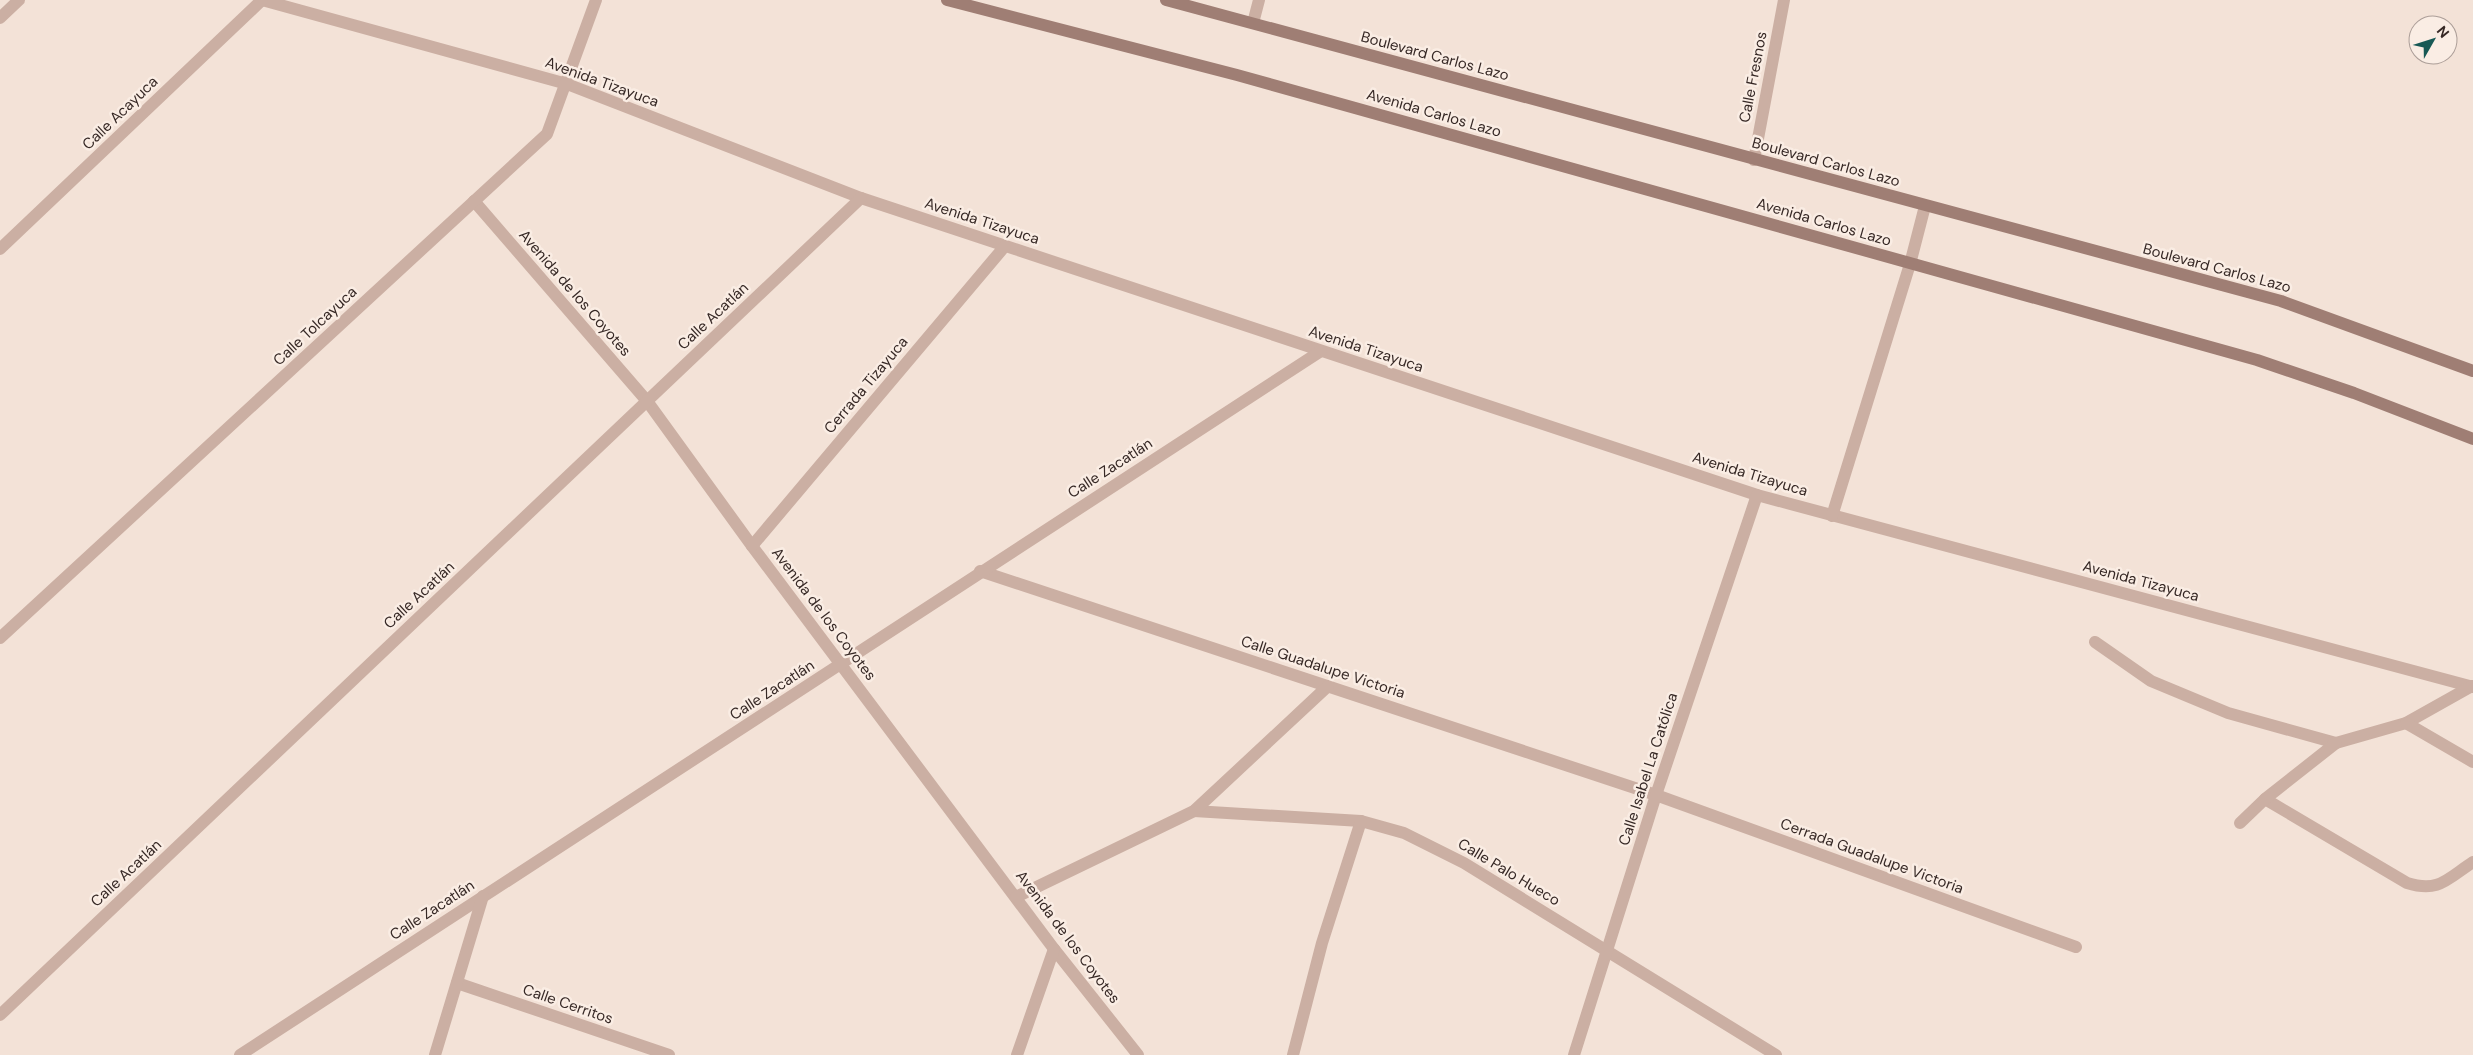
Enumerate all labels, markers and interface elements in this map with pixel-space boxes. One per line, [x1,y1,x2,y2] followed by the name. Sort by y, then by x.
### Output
[2408,15,2458,65] north arrow
[2433,22,2453,41] text: N
[1359,27,1511,85] street label: Boulevard Carlos Lazo
[1734,30,1772,124] street label: Calle Fresnos
[542,52,662,112] street label: Avenida Tizayuca
[78,72,162,154] street label: Calle Acayuca
[1364,84,1504,142] street label: Avenida Carlos Lazo
[1750,133,1902,191] street label: Boulevard Carlos Lazo
[922,193,1042,249] street label: Avenida Tizayuca
[1754,193,1894,251] street label: Avenida Carlos Lazo
[514,225,636,361] street label: Avenida de los Coyotes
[2141,239,2293,297] street label: Boulevard Carlos Lazo
[673,278,753,354] street label: Calle Acatlán
[269,282,361,370] street label: Calle Tolcayuca
[1306,321,1426,377] street label: Avenida Tizayuca
[820,332,912,438] street label: Cerrada Tizayuca
[1064,433,1156,503] street label: Calle Zacatlán
[1690,447,1810,501] street label: Avenida Tizayuca
[767,543,881,685] street label: Avenida de los Coyotes
[2081,556,2201,606] street label: Avenida Tizayuca
[379,557,459,633] street label: Calle Acatlán
[1238,631,1408,703] street label: Calle Guadalupe Victoria
[726,655,818,725] street label: Calle Zacatlán
[1614,690,1682,848] street label: Calle Isabel La Católica
[1778,814,1966,898] street label: Cerrada Guadalupe Victoria
[1454,834,1564,910] street label: Calle Palo Hueco
[86,835,166,911] street label: Calle Acatlán
[1011,866,1125,1008] street label: Avenida de los Coyotes
[386,875,478,945] street label: Calle Zacatlán
[520,979,616,1029] street label: Calle Cerritos

